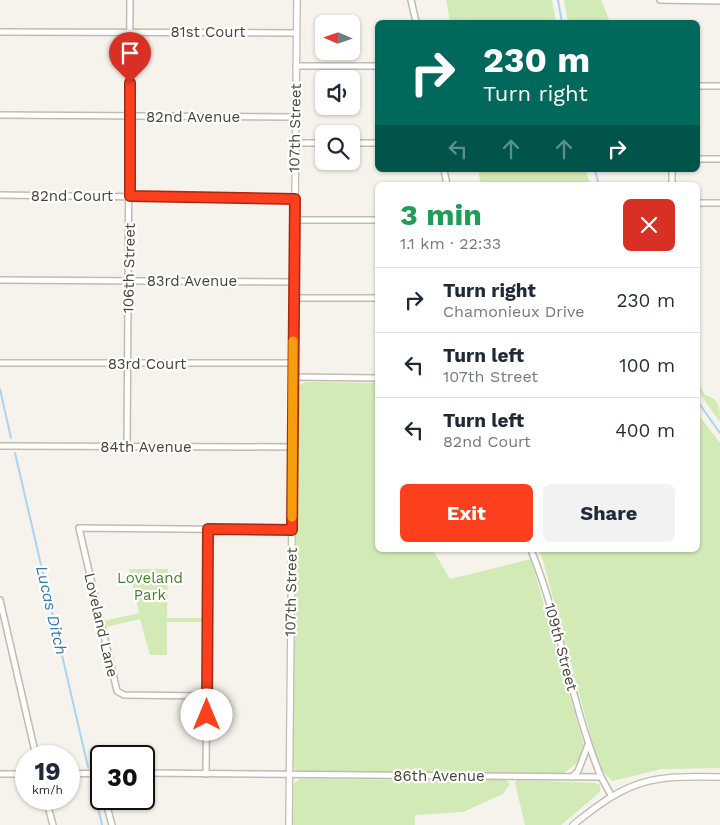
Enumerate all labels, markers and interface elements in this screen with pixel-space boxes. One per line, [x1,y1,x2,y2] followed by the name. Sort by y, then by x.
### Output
[315,15,360,60] north arrow
[315,15,360,170] map controls
[171,23,246,41] street label: 81st Court
[109,32,151,83] pin
[116,39,144,67] icon: arrive
[483,39,590,81] text: 230 m
[400,40,465,105] icon: right
[315,70,360,115] button: sound
[483,81,588,106] text: Turn right
[285,83,305,173] street label: 107th Street
[146,108,240,126] street label: 82nd Avenue
[315,125,360,170] button: search
[444,135,472,163] icon: left
[497,135,525,163] icon: ahead
[550,135,578,163] icon: ahead
[603,135,631,163] icon: right
[31,187,114,205] street label: 82nd Court
[400,197,482,232] text: 3 min
[623,199,675,251] button: close
[119,222,139,313] street label: 106th Street
[400,234,501,253] text: 1.1 km · 22:33
[147,272,237,290] street label: 83rd Avenue
[443,279,536,302] text: Turn right
[400,286,428,314] icon: right
[616,289,675,312] text: 230 m
[443,302,585,321] text: Chamonieux Drive
[443,344,524,367] text: Turn left
[400,351,428,379] icon: left
[619,354,675,377] text: 100 m
[108,355,187,373] street label: 83rd Court
[443,367,538,386] text: 107th Street
[443,409,524,432] text: Turn left
[400,416,428,444] icon: left
[615,419,675,442] text: 400 m
[443,432,531,451] text: 82nd Court
[100,438,192,456] street label: 84th Avenue
[400,484,533,542] button: Exit
[543,484,675,542] button: Share
[281,547,301,637] street label: 107th Street
[32,564,71,656] water label: Lucas Ditch
[117,569,183,604] park label: Loveland Park
[80,571,122,679] street label: Loveland Lane
[541,601,582,694] street label: 109th Street
[180,688,232,740] position arrow
[90,745,155,810] speed limit sign: 30
[34,757,61,786] text: 19
[393,767,485,785] street label: 86th Avenue
[32,783,63,797] text: km/h

